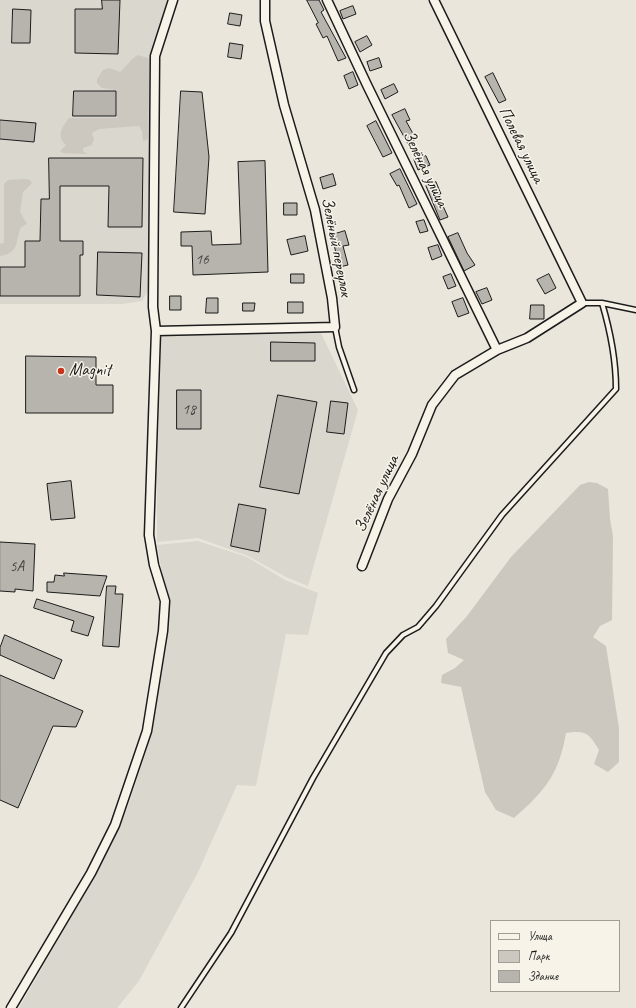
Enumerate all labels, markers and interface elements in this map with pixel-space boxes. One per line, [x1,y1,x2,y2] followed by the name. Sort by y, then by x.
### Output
[494,104,548,186] street label: Полевая улица
[398,127,452,211] street label: Зелёная улица
[316,196,356,298] street label: Зелёный переулок
[195,251,209,269] house number: 16
[69,361,111,381] place label: Magnit
[56,366,66,376] marker: Magnit
[182,401,196,419] house number: 18
[350,452,404,536] street label: Зелёная улица
[10,558,24,576] house number: 5А
[490,920,620,992] legend
[528,928,552,944] text: Улица
[528,948,549,964] text: Парк
[528,968,558,984] text: Здание

